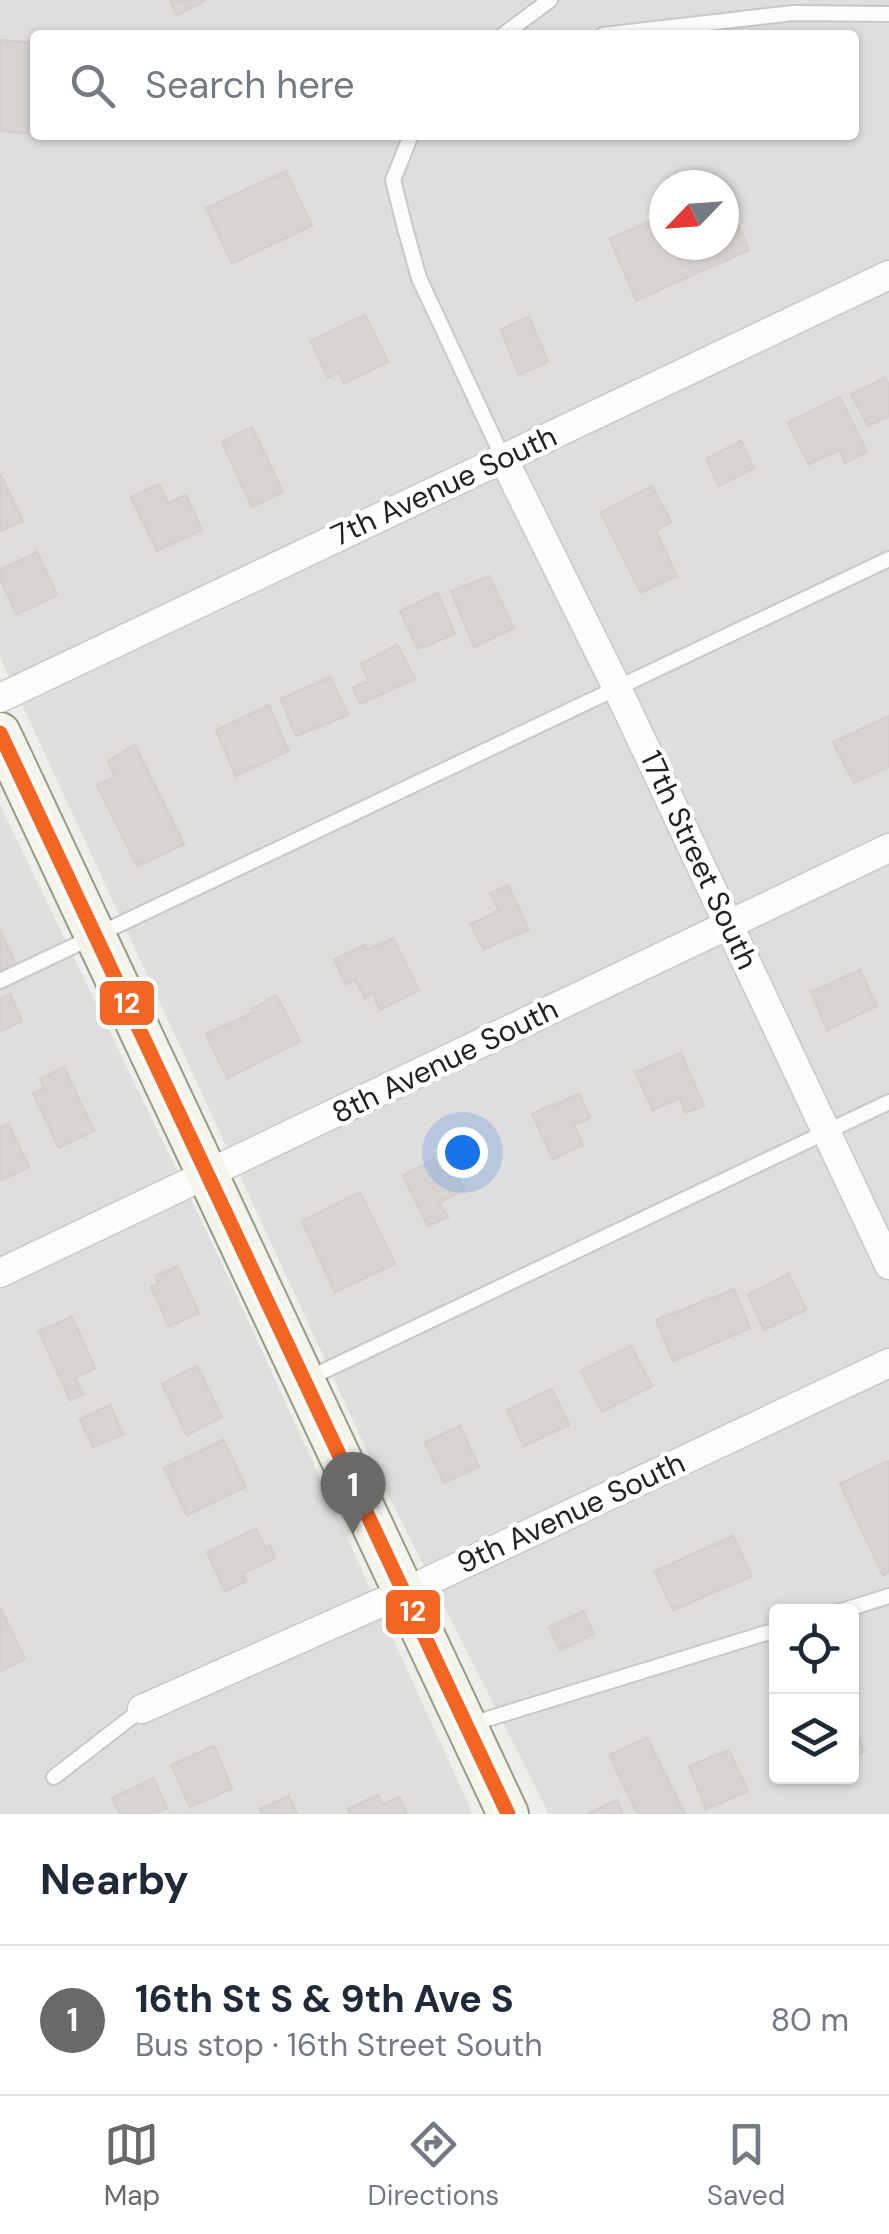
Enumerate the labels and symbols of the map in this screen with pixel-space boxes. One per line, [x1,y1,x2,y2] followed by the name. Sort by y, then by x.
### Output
[649,170,739,260] north arrow
[325,416,563,555] street label: 7th Avenue South
[632,744,767,975] street label: 17th Street South
[98,979,156,1027] line badge: 12
[114,985,140,1022] text: 12
[325,989,564,1132] street label: 8th Avenue South
[437,1127,488,1178] your location
[451,1443,691,1582] street label: 9th Avenue South
[320,1452,386,1534] pin: 1
[384,1588,442,1636] line badge: 12
[400,1593,426,1630] text: 12

